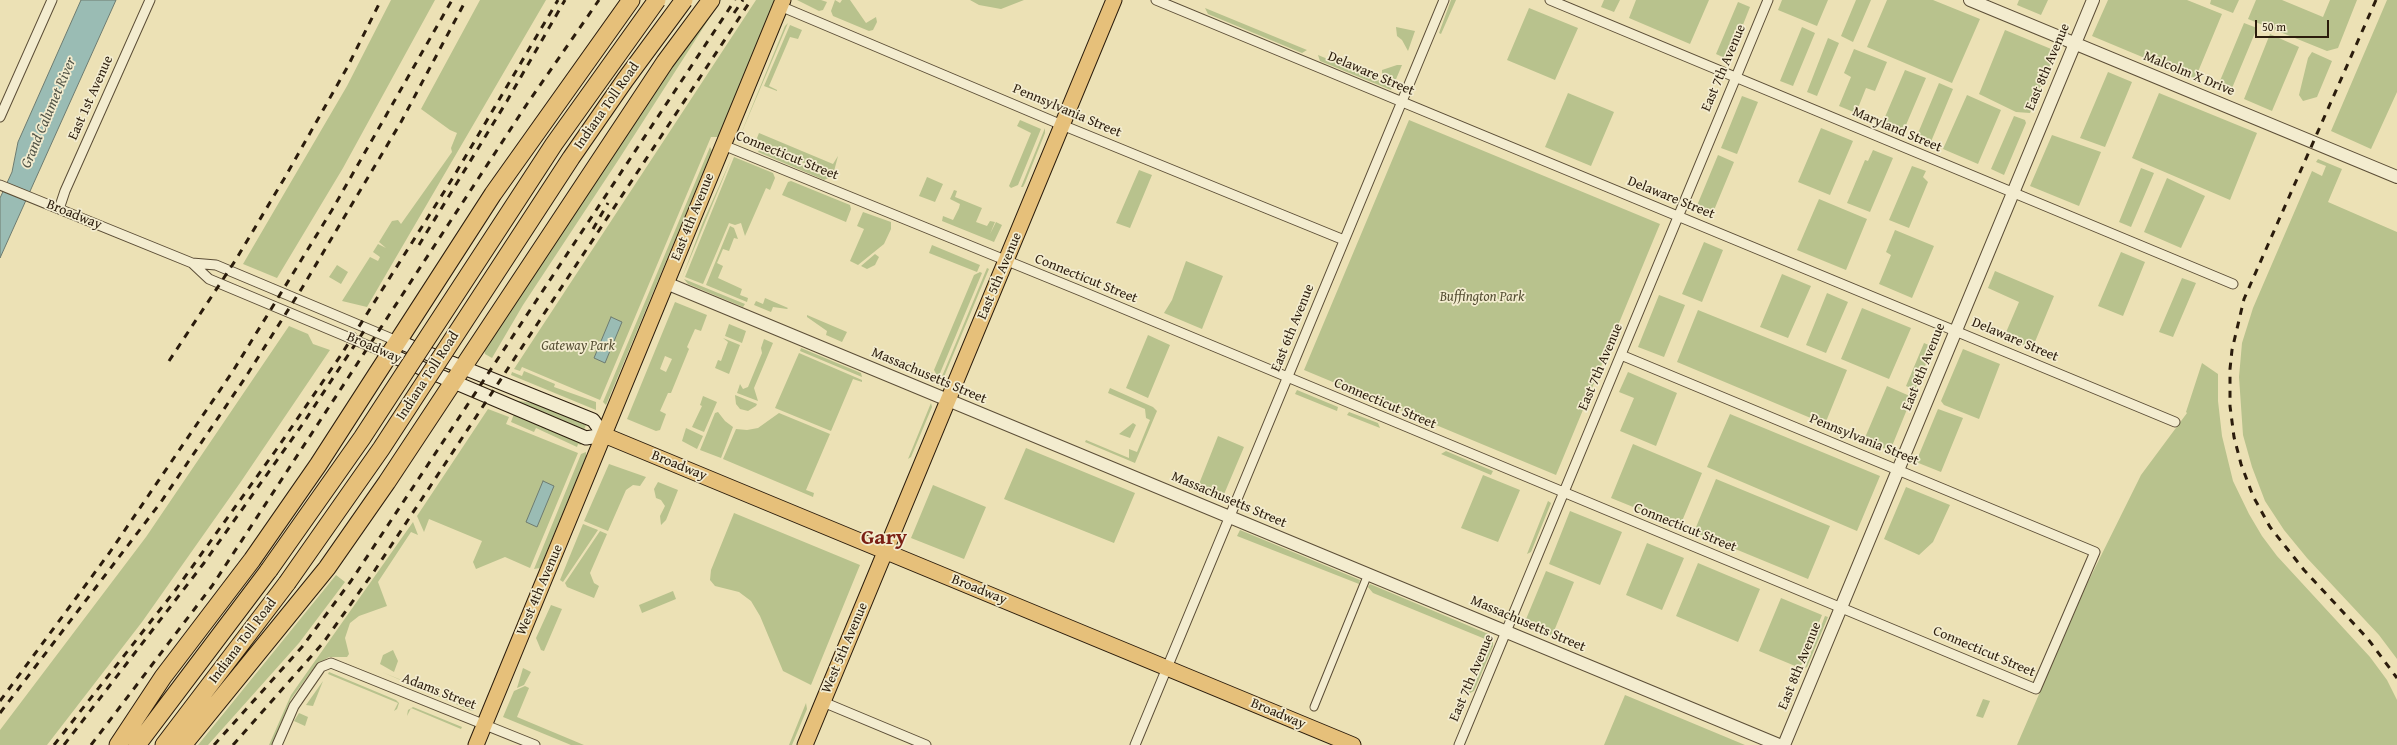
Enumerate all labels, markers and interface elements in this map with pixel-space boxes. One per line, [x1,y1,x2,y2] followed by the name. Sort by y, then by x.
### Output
[2257,12,2331,38] scale bar
[2262,18,2286,35] text: 50 m
[2022,21,2074,113] street label: East 8th Avenue
[1698,22,1750,114] street label: East 7th Avenue
[1325,48,1417,100] street label: Delaware Street
[2141,48,2237,100] street label: Malcolm X Drive
[65,53,117,143] street label: East 1st Avenue
[18,55,80,171] water label: Grand Calumet River
[571,59,643,153] street label: Indiana Toll Road
[1010,81,1124,141] street label: Pennsylvania Street
[1850,104,1944,156] street label: Maryland Street
[733,128,841,184] street label: Connecticut Street
[668,171,718,263] street label: East 4th Avenue
[1625,173,1717,223] street label: Delaware Street
[44,196,104,234] street label: Broadway
[974,230,1026,322] street label: East 5th Avenue
[1032,251,1140,307] street label: Connecticut Street
[1268,282,1318,374] street label: East 6th Avenue
[1440,289,1524,305] park label: Buffington Park
[1969,314,2061,366] street label: Delaware Street
[1575,321,1627,413] street label: East 7th Avenue
[1899,321,1949,413] street label: East 8th Avenue
[393,328,463,424] street label: Indiana Toll Road
[344,329,404,367] street label: Broadway
[541,338,615,354] park label: Gateway Park
[869,344,989,408] street label: Massachusetts Street
[1331,375,1439,433] street label: Connecticut Street
[1807,410,1921,470] street label: Pennsylvania Street
[649,447,709,485] street label: Broadway
[1169,468,1289,532] street label: Massachusetts Street
[1631,500,1739,556] street label: Connecticut Street
[861,525,907,551] district label: Gary
[513,542,567,638] street label: West 4th Avenue
[949,571,1009,609] street label: Broadway
[1468,592,1588,656] street label: Massachusetts Street
[205,595,281,687] street label: Indiana Toll Road
[818,600,872,696] street label: West 5th Avenue
[1775,620,1825,712] street label: East 8th Avenue
[1930,623,2038,681] street label: Connecticut Street
[1446,632,1498,724] street label: East 7th Avenue
[400,670,478,714] street label: Adams Street
[1248,695,1308,733] street label: Broadway

